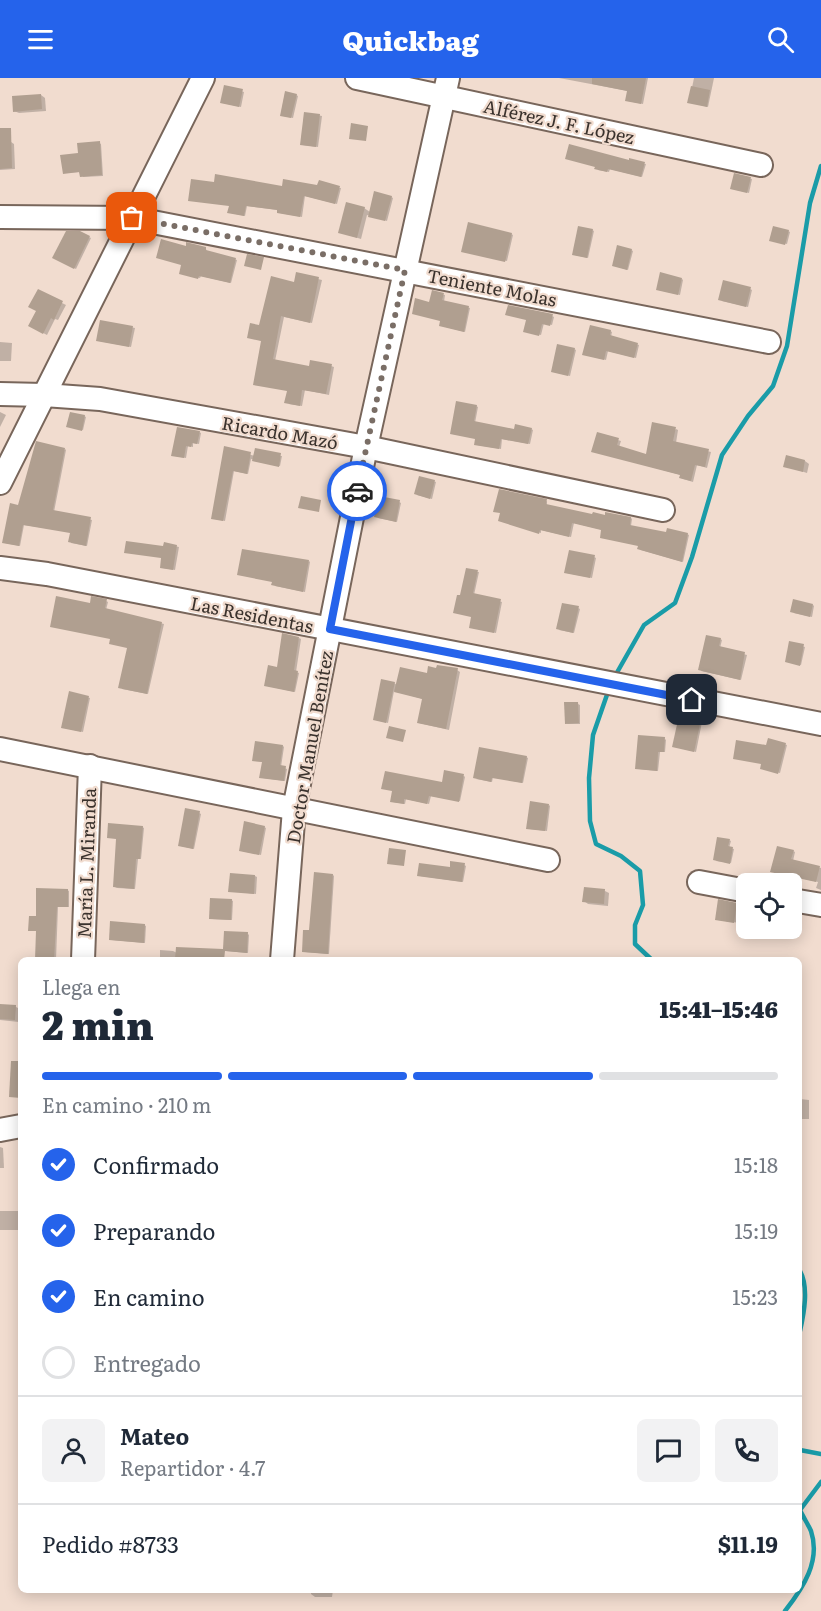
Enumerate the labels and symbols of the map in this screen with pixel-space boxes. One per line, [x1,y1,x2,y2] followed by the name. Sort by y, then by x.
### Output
[481,92,637,150] street label: Alférez J. F. López
[106,192,157,243] pin
[425,261,559,313] street label: Teniente Molas
[220,408,340,456] street label: Ricardo Mazó
[327,461,387,521] courier
[188,589,316,639] street label: Las Residentas
[279,648,339,846] street label: Doctor Manuel Benítez
[666,674,717,725] pin
[70,787,102,939] street label: María L. Miranda

